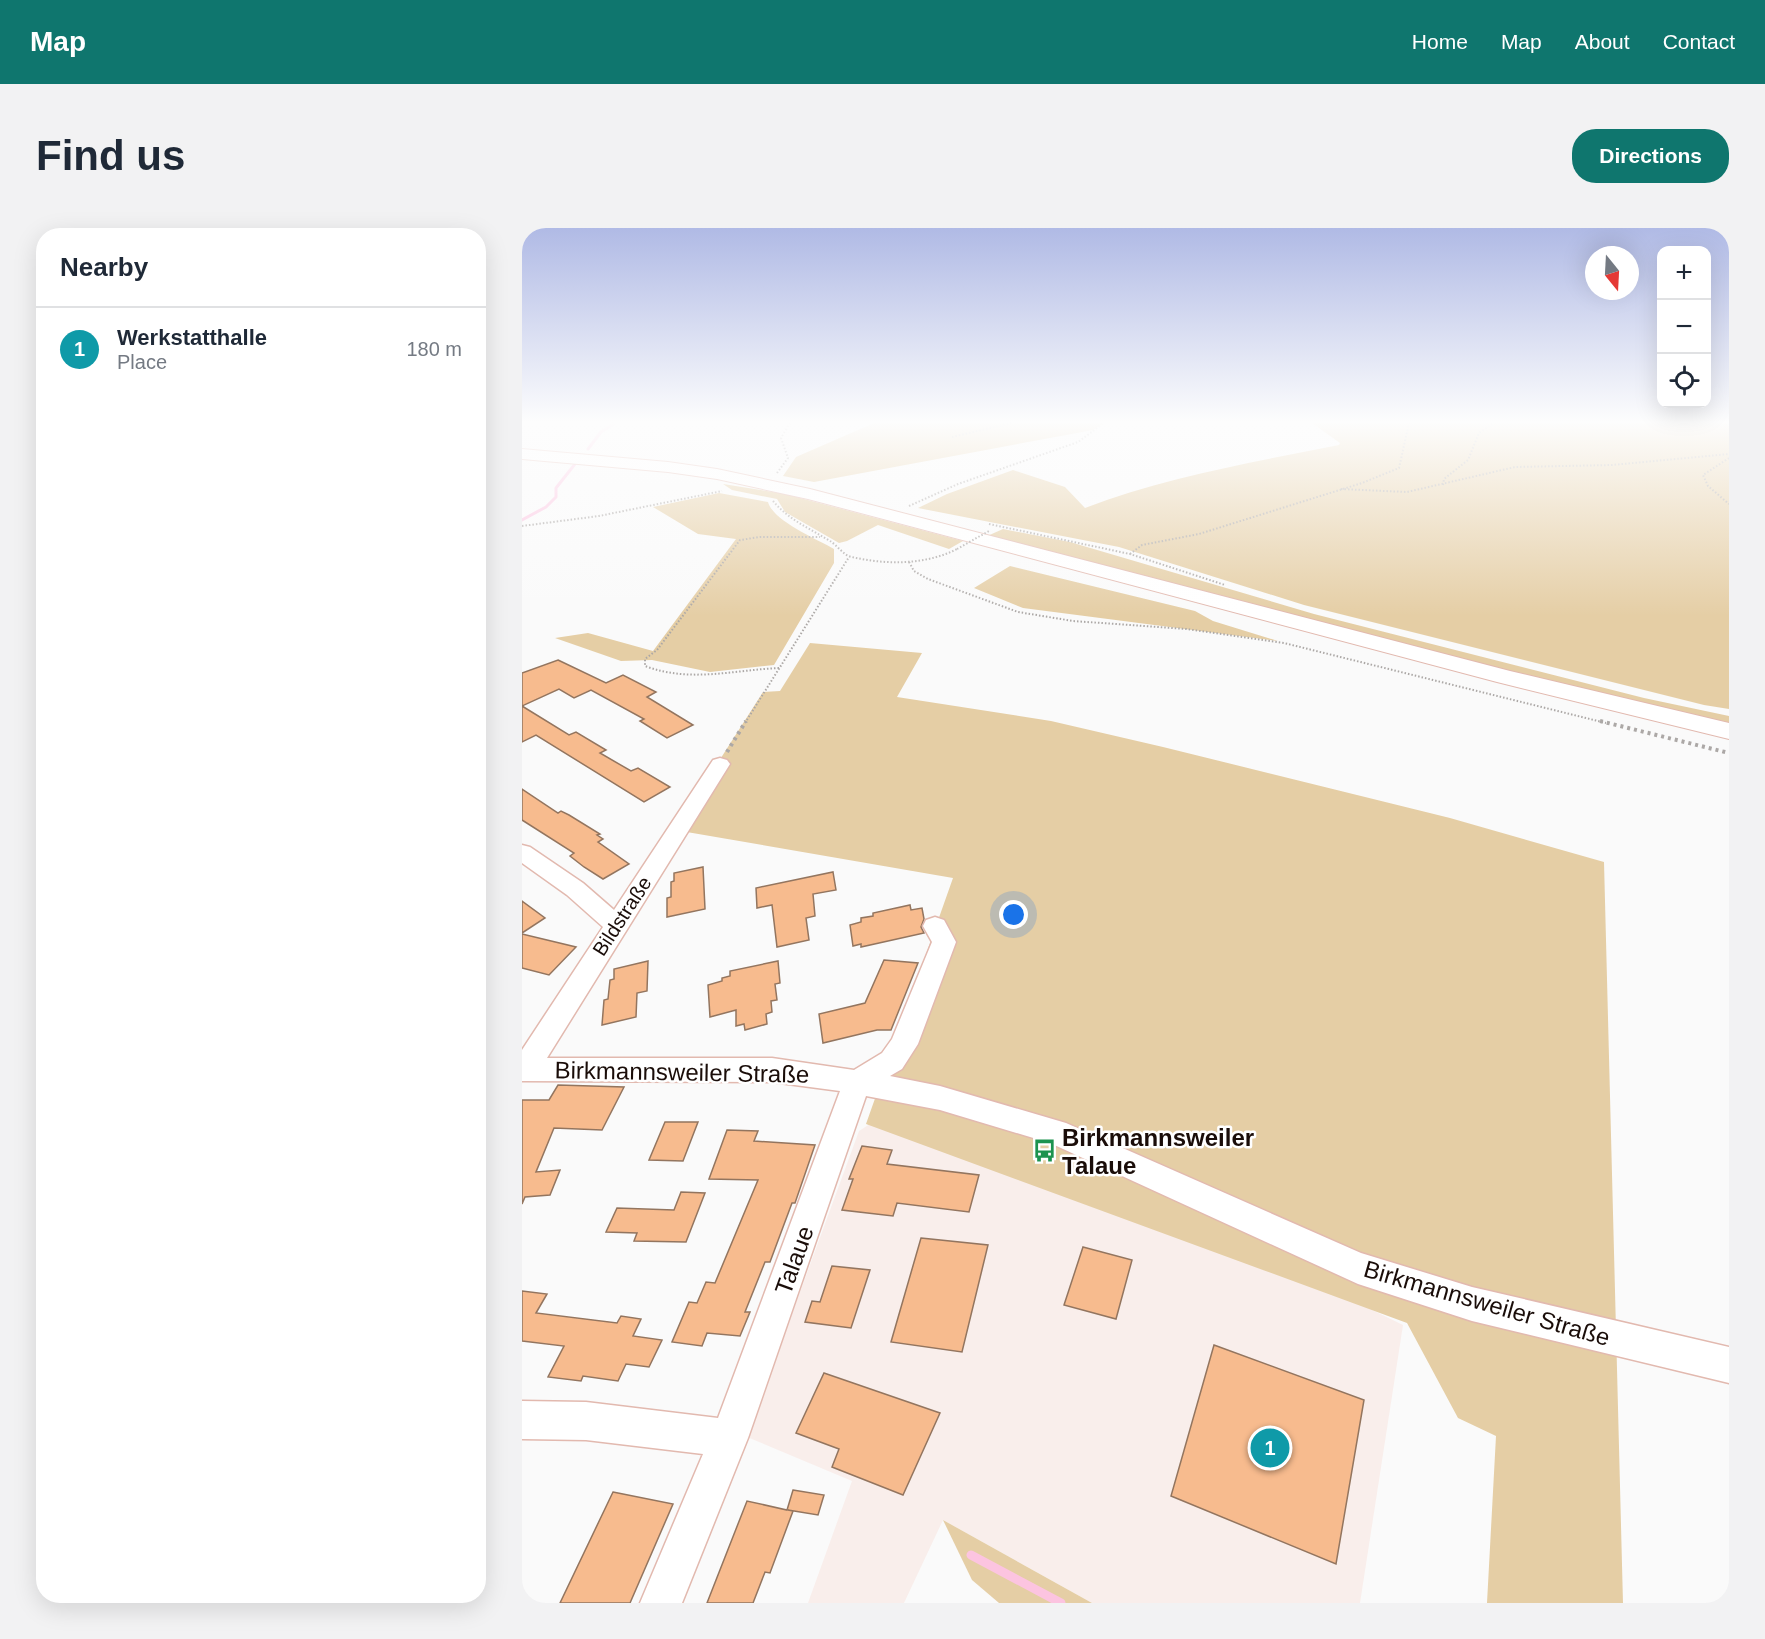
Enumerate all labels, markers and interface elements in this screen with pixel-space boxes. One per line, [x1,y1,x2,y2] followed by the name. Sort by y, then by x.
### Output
[30,26,86,57] text: Map
[1412,30,1468,53] text: Home
[1501,30,1542,53] text: Map
[1575,30,1630,53] text: About
[1663,30,1735,53] text: Contact
[1572,129,1729,183] button: Directions
[36,132,185,179] text: Find us
[1585,246,1639,300] north arrow
[1657,246,1711,408] map controls
[1657,246,1711,300] button: +
[60,252,148,282] text: Nearby
[1657,300,1711,354] button: −
[117,325,267,350] text: Werkstatthalle
[74,338,85,360] text: 1
[406,338,462,360] text: 180 m
[117,351,167,373] text: Place
[1657,354,1711,408] button: locate
[588,872,656,960] street label: Bildstraße
[999,900,1028,929] your location
[554,1056,810,1088] street label: Birkmannsweiler Straße
[1062,1124,1254,1179] place label: Birkmannsweiler Talaue
[1031,1138,1057,1164] bus stop icon: Birkmannsweiler Talaue
[769,1222,819,1298] street label: Talaue
[1361,1255,1613,1351] street label: Birkmannsweiler Straße
[1250,1426,1290,1470] pin: 1

